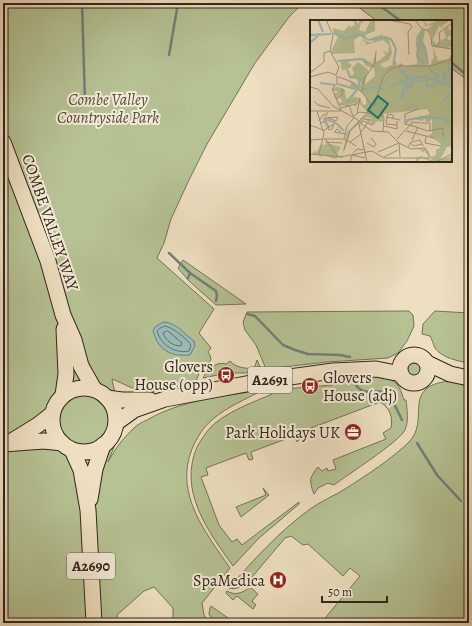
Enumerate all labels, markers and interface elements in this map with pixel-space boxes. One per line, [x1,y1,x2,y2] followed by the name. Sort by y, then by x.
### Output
[310,20,452,162] inset map
[57,89,159,129] park label: Combe Valley Countryside Park
[16,151,84,294] street label: COMBE VALLEY WAY
[134,356,213,396] place label: Glovers House (opp)
[216,365,236,385] bus stop icon: Glovers House (opp)
[248,367,292,393] road number: A2691
[323,367,397,407] place label: Glovers House (adj)
[300,376,320,396] bus stop icon: Glovers House (adj)
[225,422,340,444] place label: Park Holidays UK
[343,422,363,442] office icon: Park Holidays UK
[67,553,115,579] road number: A2690
[193,570,266,592] place label: SpaMedica
[268,570,288,590] hospital icon: SpaMedica
[322,578,387,604] scale bar
[328,584,352,600] text: 50 m

